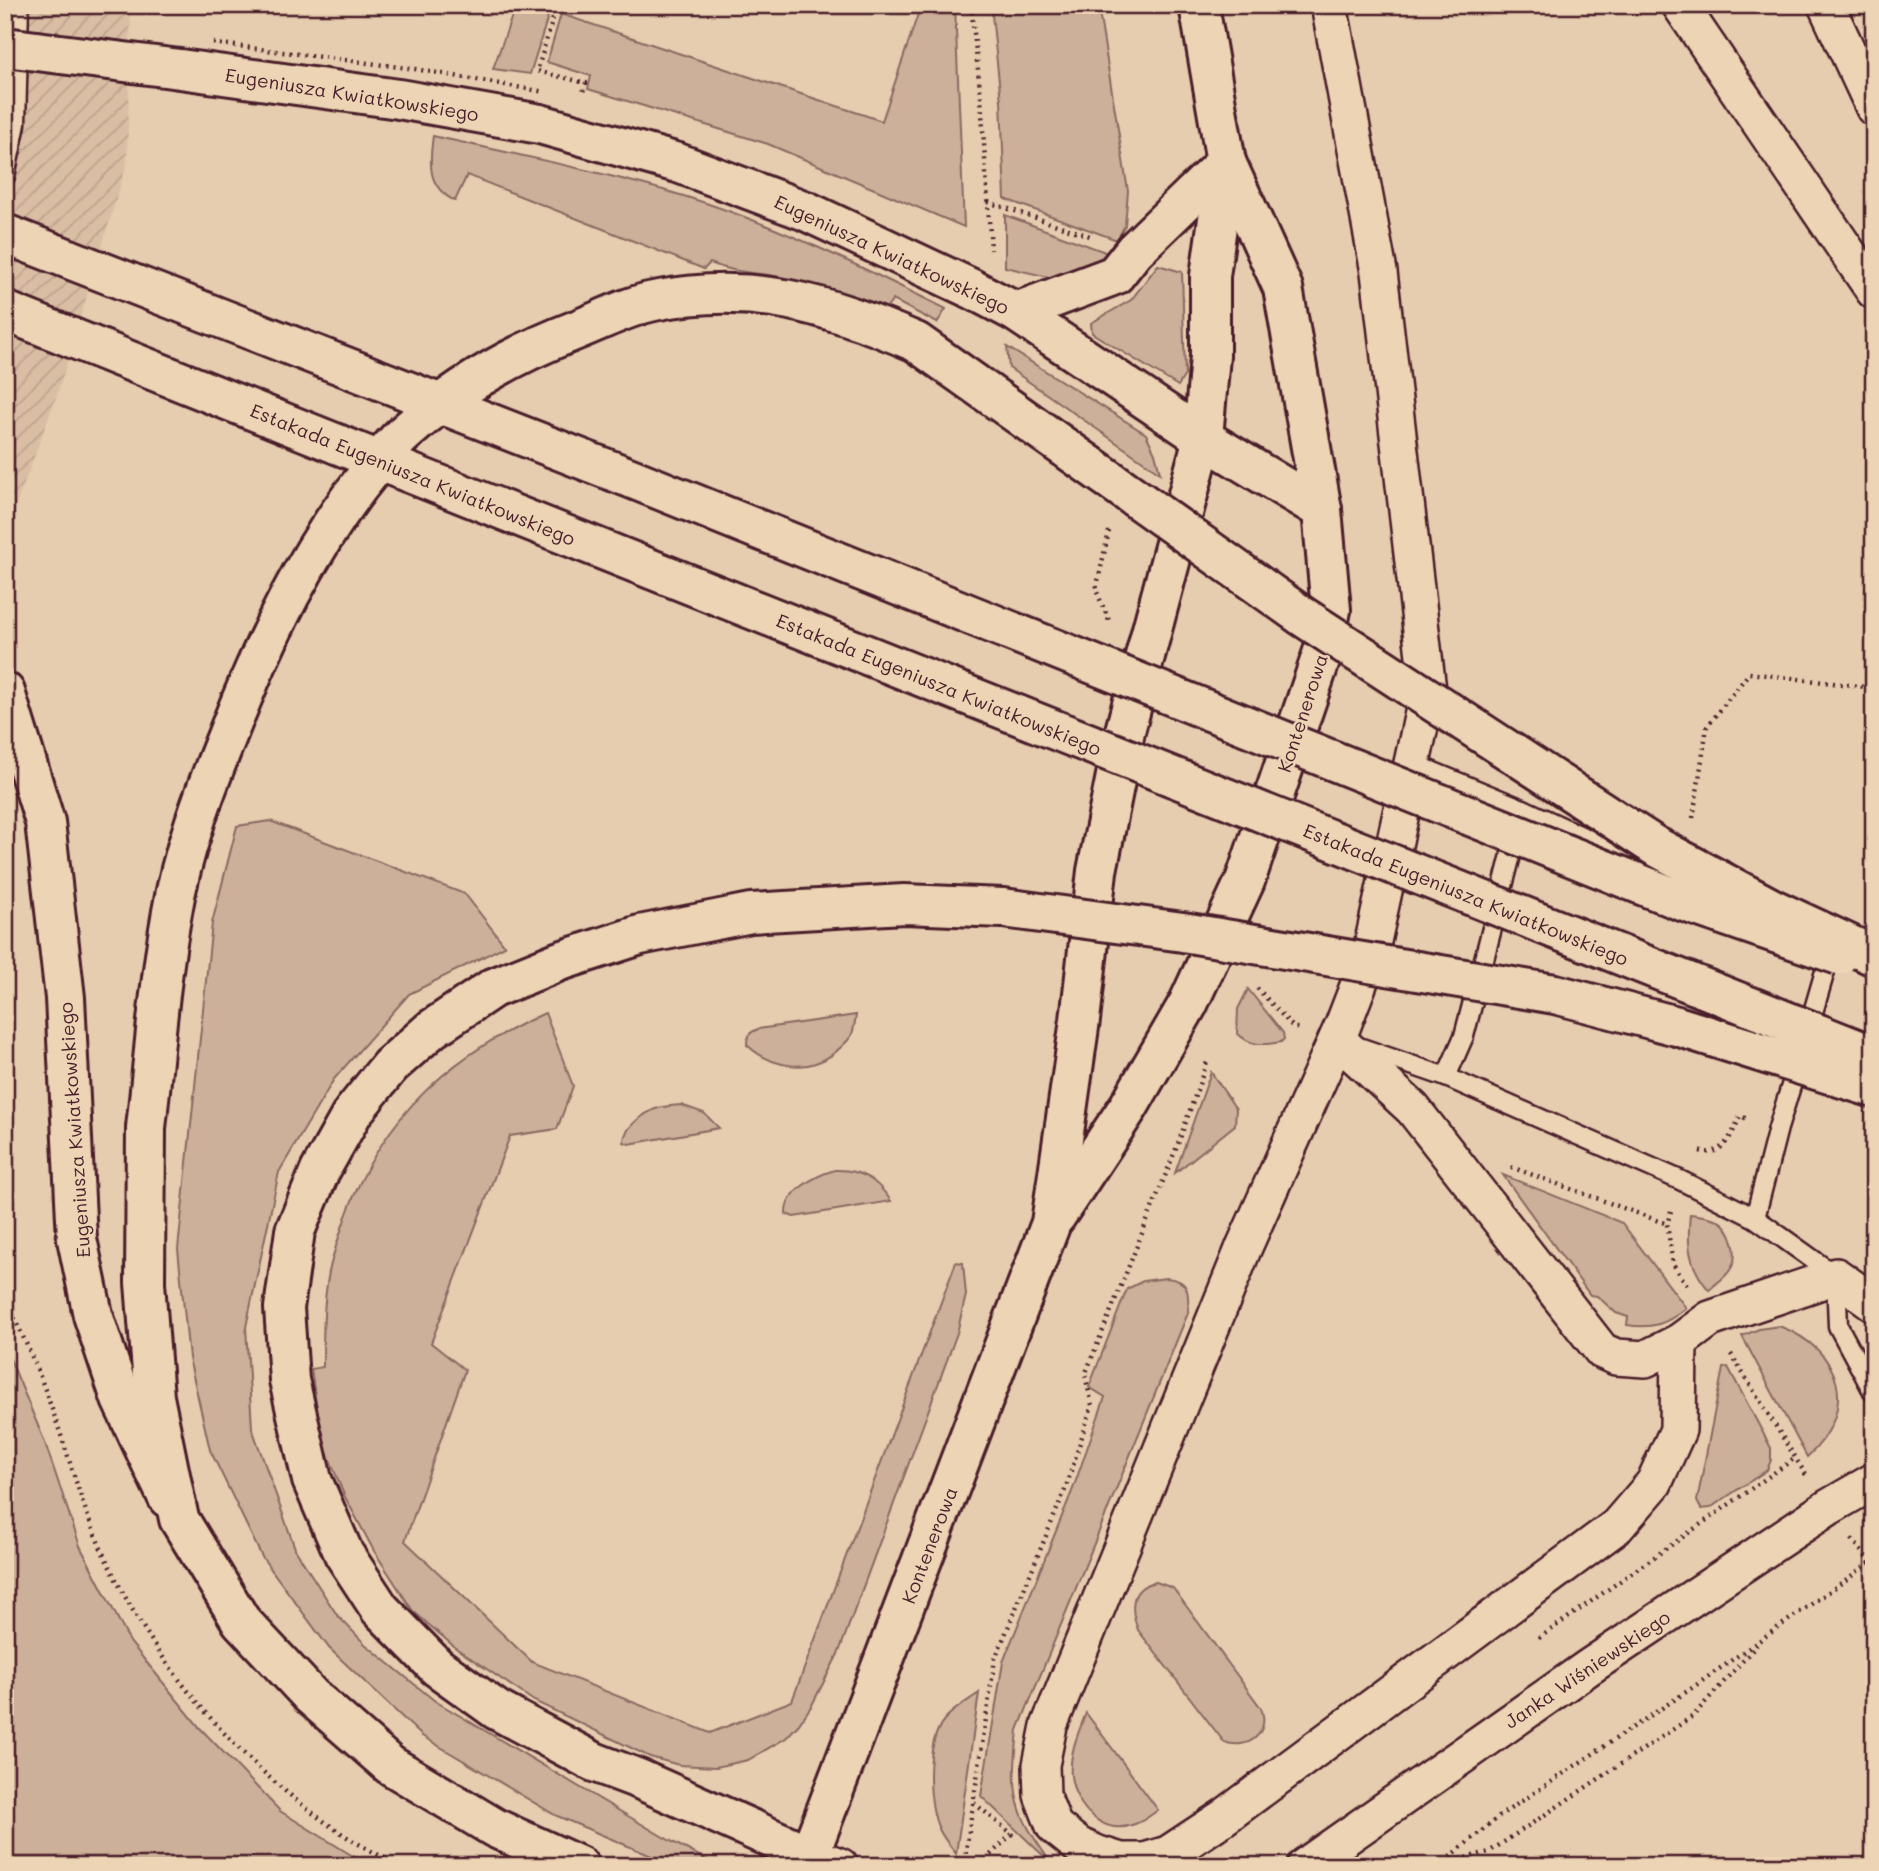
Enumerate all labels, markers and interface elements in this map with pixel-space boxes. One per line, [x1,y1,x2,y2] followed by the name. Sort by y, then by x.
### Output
[224,62,480,126] street label: Eugeniusza Kwiatkowskiego
[771,189,1013,319] street label: Eugeniusza Kwiatkowskiego
[247,397,579,551] street label: Estakada Eugeniusza Kwiatkowskiego
[773,607,1105,761] street label: Estakada Eugeniusza Kwiatkowskiego
[1271,651,1333,775] street label: Kontenerowa
[1300,817,1632,971] street label: Estakada Eugeniusza Kwiatkowskiego
[53,1001,95,1259] street label: Eugeniusza Kwiatkowskiego
[895,1483,963,1607] street label: Kontenerowa
[1499,1604,1675,1734] street label: Janka Wiśniewskiego

